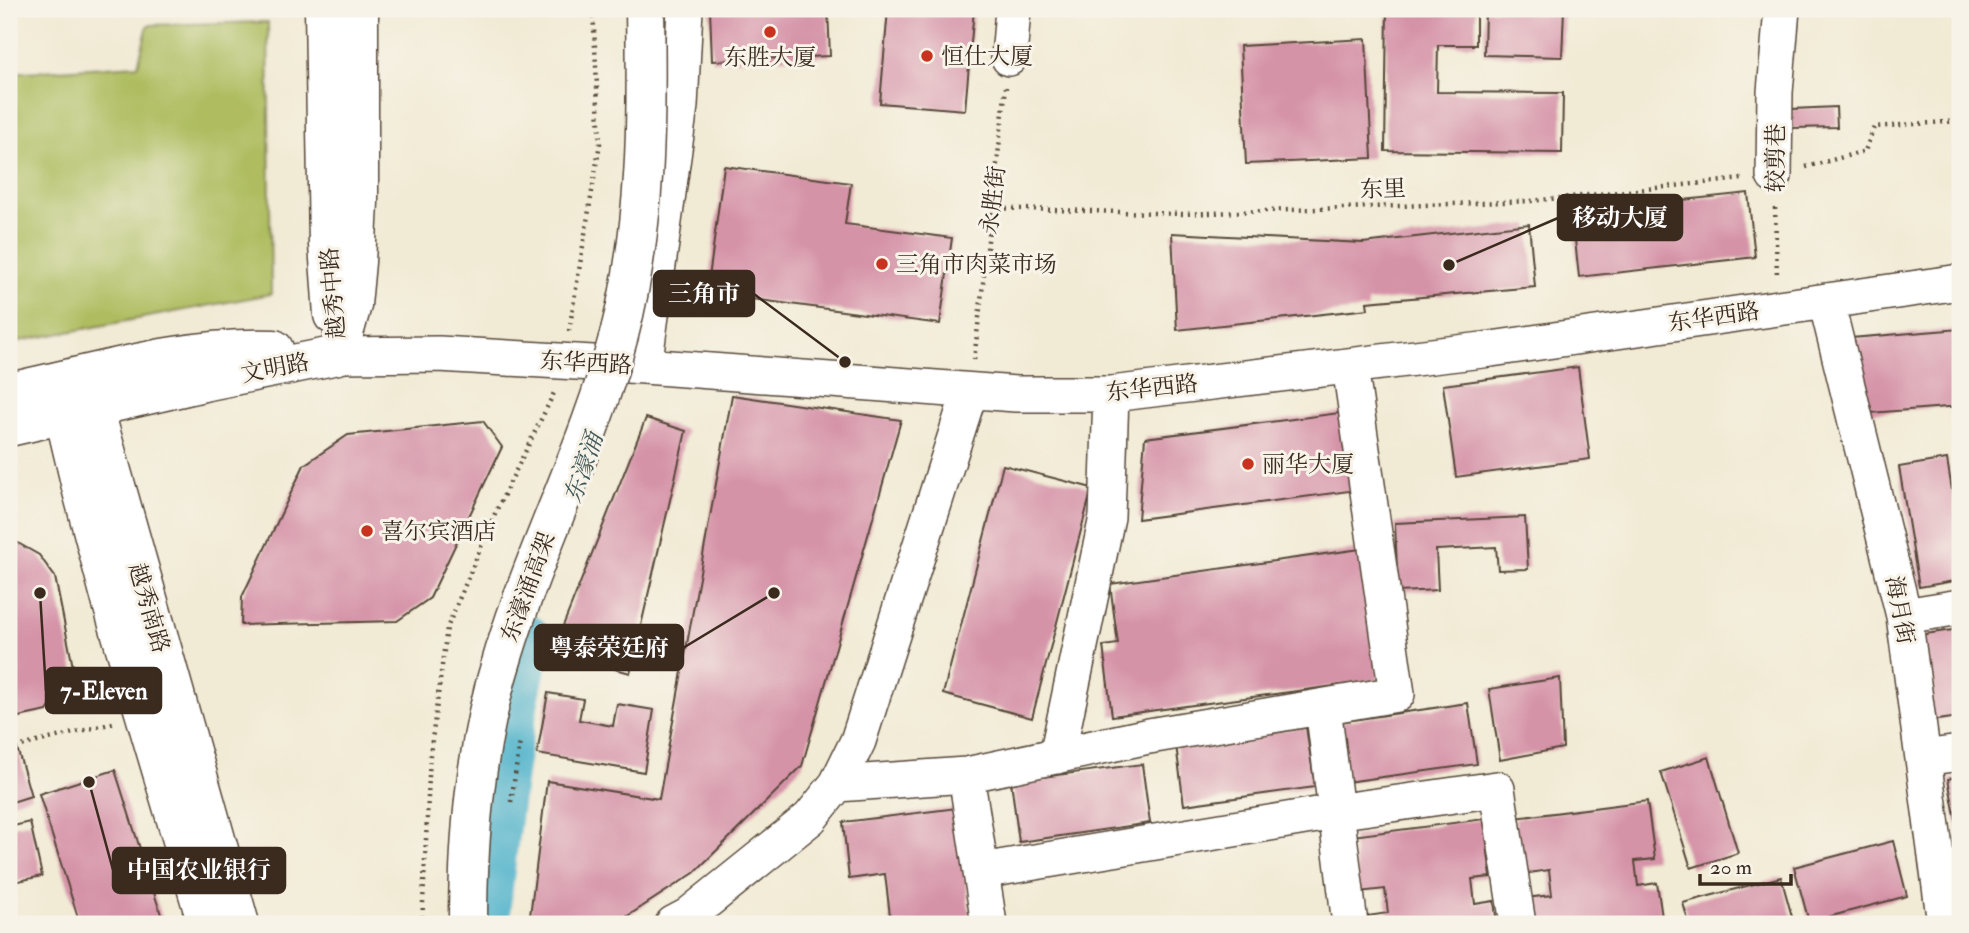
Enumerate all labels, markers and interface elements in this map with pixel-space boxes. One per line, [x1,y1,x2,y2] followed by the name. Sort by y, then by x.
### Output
[762,24,778,40] marker: 东胜大厦
[941,42,1033,71] place label: 恒仕大厦
[724,43,816,72] place label: 东胜大厦
[919,48,935,64] marker: 恒仕大厦
[1761,124,1790,193] street label: 较剪巷
[974,164,1012,236] street label: 永胜街
[1360,174,1406,204] street label: 东里
[1558,195,1682,240] callout: 移动大厦
[1572,203,1668,234] text: 移动大厦
[315,246,351,340] street label: 越秀中路
[896,250,1057,279] place label: 三角市肉菜市场
[874,256,890,272] marker: 三角市肉菜市场
[654,271,754,316] callout: 三角市
[668,279,740,310] text: 三角市
[1666,296,1762,338] street label: 东华西路
[539,346,633,380] street label: 东华西路
[238,347,312,389] street label: 文明路
[1105,369,1199,407] street label: 东华西路
[558,426,611,507] water label: 东濠涌
[1262,450,1354,479] place label: 丽华大厦
[1240,456,1256,472] marker: 丽华大厦
[381,517,496,546] place label: 喜尔宾酒店
[359,523,375,539] marker: 喜尔宾酒店
[495,528,561,646] street label: 东濠涌高架
[122,560,176,656] street label: 越秀南路
[1879,573,1921,647] street label: 海月街
[535,625,683,670] callout: 粤泰荣廷府
[549,633,669,664] text: 粤泰荣廷府
[46,668,161,713] callout: 7-Eleven
[60,676,148,707] text: 7-Eleven
[1700,842,1790,886] scale bar
[113,848,285,893] callout: 中国农业银行
[1710,854,1752,881] text: 20 m
[127,855,271,886] text: 中国农业银行

